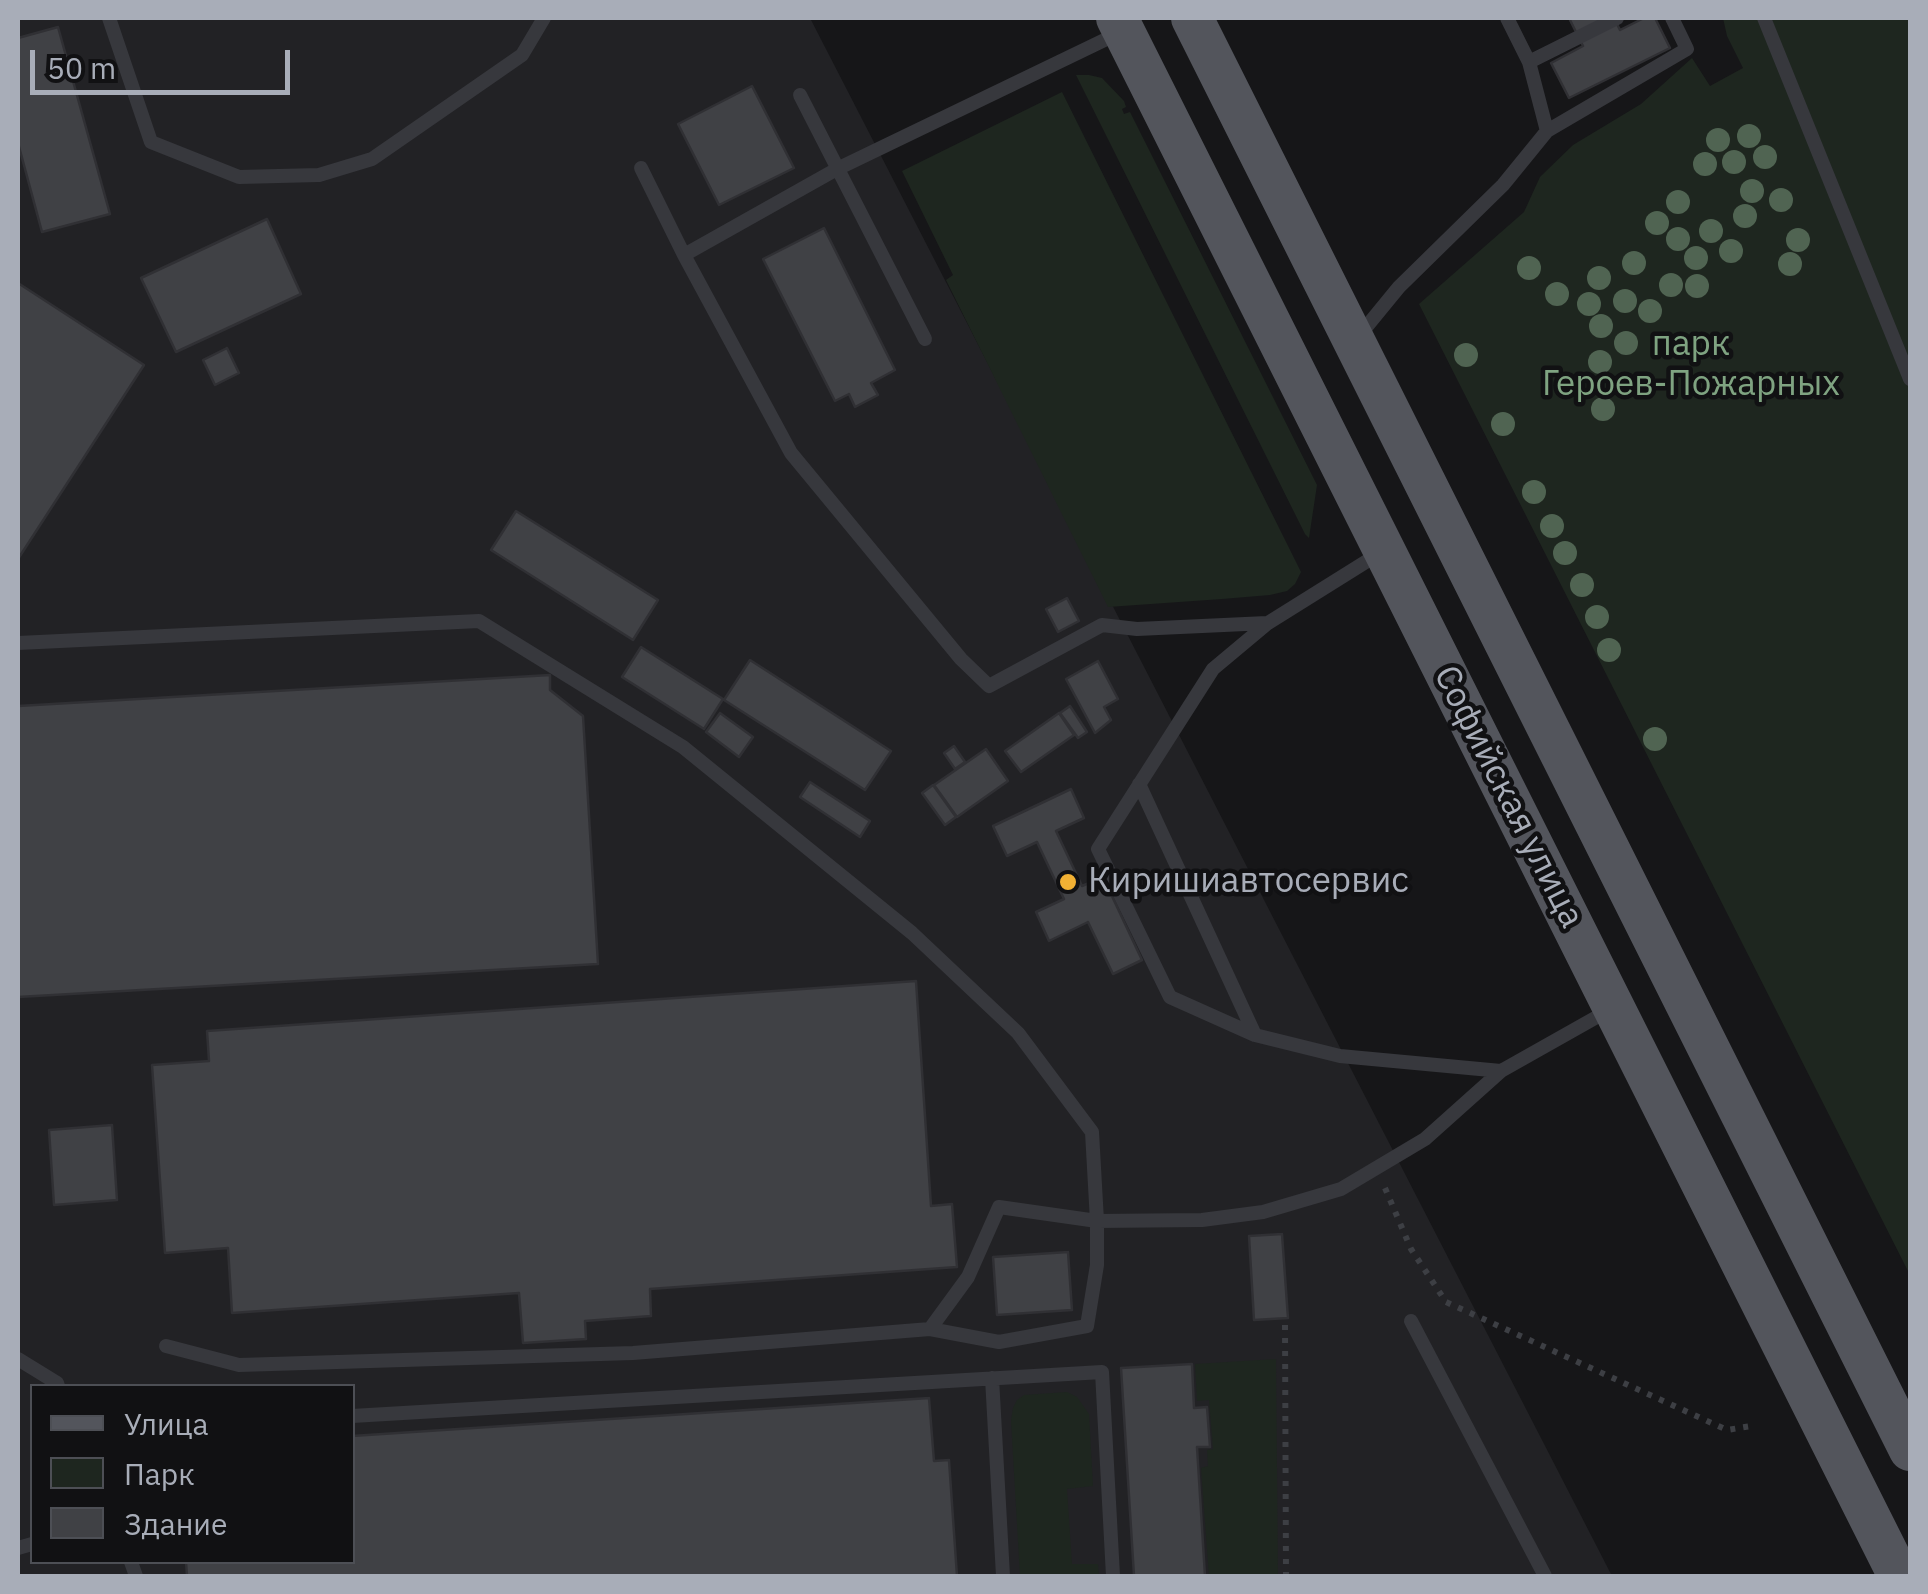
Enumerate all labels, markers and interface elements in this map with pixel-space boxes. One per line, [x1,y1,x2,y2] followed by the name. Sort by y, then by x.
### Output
[35,30,295,92] scale bar
[47,48,116,87] text: 50 m
[1542,324,1840,406] park label: парк Героев-Пожарных
[1424,659,1592,935] street label: Софийская улица
[1088,861,1409,903] place label: Киришиавтосервис
[1057,871,1079,893] marker: Киришиавтосервис
[30,1384,355,1564] legend
[124,1404,209,1443] text: Улица
[124,1454,195,1493] text: Парк
[124,1504,227,1543] text: Здание

